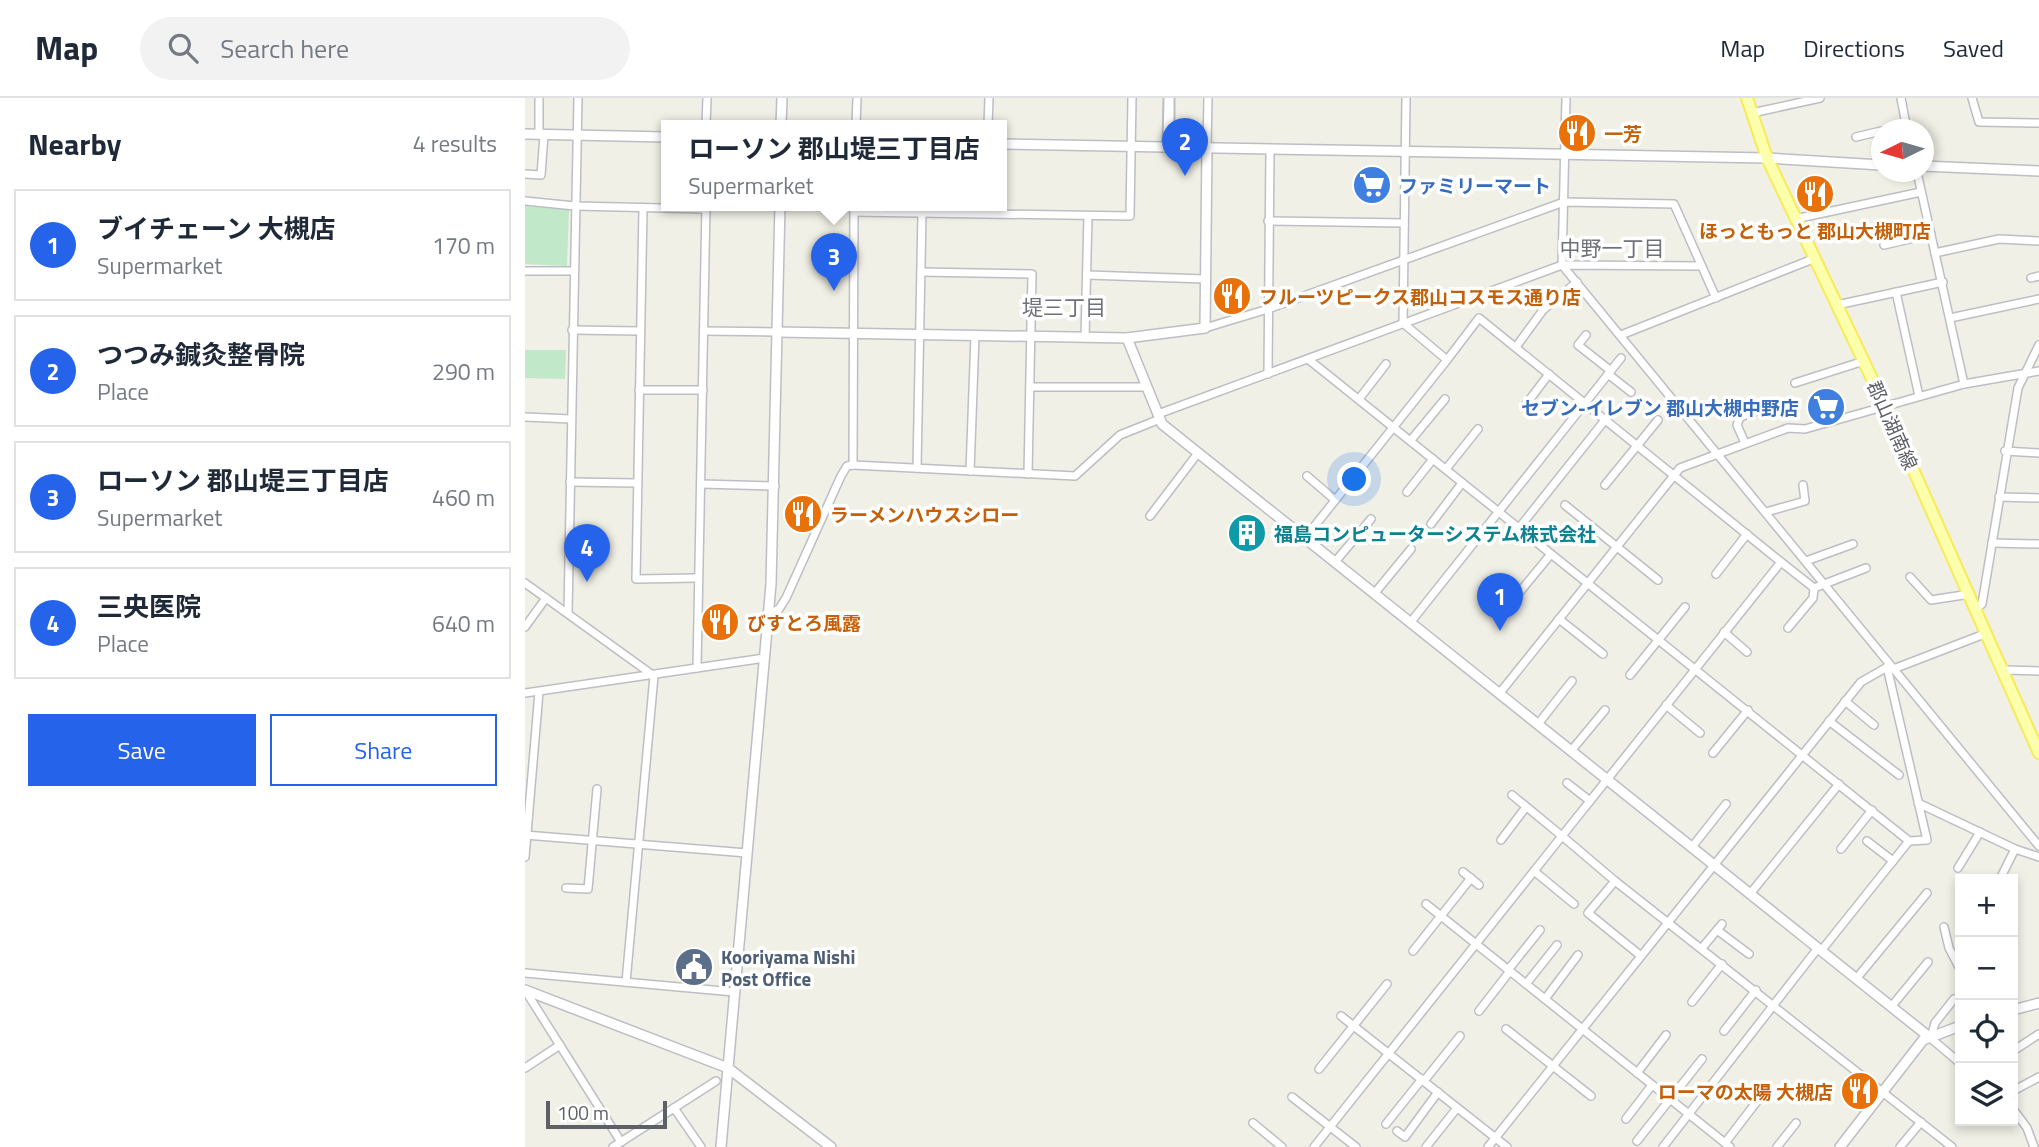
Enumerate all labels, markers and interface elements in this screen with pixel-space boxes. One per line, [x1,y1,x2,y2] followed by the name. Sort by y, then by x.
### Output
[140,17,630,80] search box
[35,23,98,73] text: Map
[164,29,202,67] icon: search
[220,29,349,68] text: Search here
[1720,30,1765,66] text: Map
[1803,30,1905,66] text: Directions
[1943,30,2004,66] text: Saved
[1556,112,1598,154] restaurant icon: 一芳
[1162,118,1208,176] pin: 2
[1604,119,1642,148] place label: 一芳
[1871,119,1934,182] north arrow
[661,120,1007,211] popup
[28,121,121,167] text: Nearby
[413,126,497,161] text: 4 results
[688,129,980,168] text: ローソン 郡山堤三丁目店
[1351,164,1393,206] supermarket icon: ファミリーマート
[688,168,814,203] text: Supermarket
[1399,171,1551,200] place label: ファミリーマート
[1794,173,1836,215] restaurant icon: ほっともっと 郡山大槻町店
[97,209,335,248] text: ブイチェーン 大槻店
[1699,216,1931,245] place label: ほっともっと 郡山大槻町店
[47,228,59,263] text: 1
[432,228,495,263] text: 170 m
[1560,232,1665,264] district label: 中野一丁目
[811,233,857,291] pin: 3
[97,248,222,283] text: Supermarket
[1211,275,1253,317] restaurant icon: フルーツピークス郡山コスモス通り店
[1259,282,1581,311] place label: フルーツピークス郡山コスモス通り店
[1022,291,1106,323] district label: 堤三丁目
[97,335,305,374] text: つつみ鍼灸整骨院
[47,354,59,389] text: 2
[432,354,495,389] text: 290 m
[97,374,149,409] text: Place
[1860,376,1926,474] street label: 郡山湖南線
[1805,386,1847,428] supermarket icon: セブン-イレブン 郡山大槻中野店
[1521,393,1799,422] place label: セブン-イレブン 郡山大槻中野店
[97,461,389,500] text: ローソン 郡山堤三丁目店
[1337,462,1371,496] your location
[47,480,59,515] text: 3
[432,480,495,515] text: 460 m
[782,493,824,535] restaurant icon: ラーメンハウスシロー
[97,500,222,535] text: Supermarket
[830,500,1019,529] place label: ラーメンハウスシロー
[1226,512,1268,554] building icon: 福島コンピューターシステム株式会社
[1274,519,1596,548] place label: 福島コンピューターシステム株式会社
[564,524,610,582] pin: 4
[1477,573,1523,631] pin: 1
[97,587,201,626] text: 三央医院
[699,601,741,643] restaurant icon: びすとろ風露
[47,606,59,641] text: 4
[432,606,495,641] text: 640 m
[747,608,861,637] place label: びすとろ風露
[97,626,149,661] text: Place
[28,714,256,786] button: Save
[270,714,497,786] button: Share
[1955,874,2018,1126] map controls
[1955,874,2018,937] button: +
[1955,937,2018,1000] button: −
[721,942,855,993] place label: Kooriyama Nishi Post Office
[673,946,715,988] public building icon: Kooriyama Nishi Post Office
[1955,1000,2018,1063] button: locate
[1955,1063,2018,1126] button: layers
[1839,1070,1881,1112] restaurant icon: ローマの太陽 大槻店
[1658,1077,1833,1106] place label: ローマの太陽 大槻店
[546,1098,667,1130] scale bar
[557,1098,609,1127] text: 100 m

